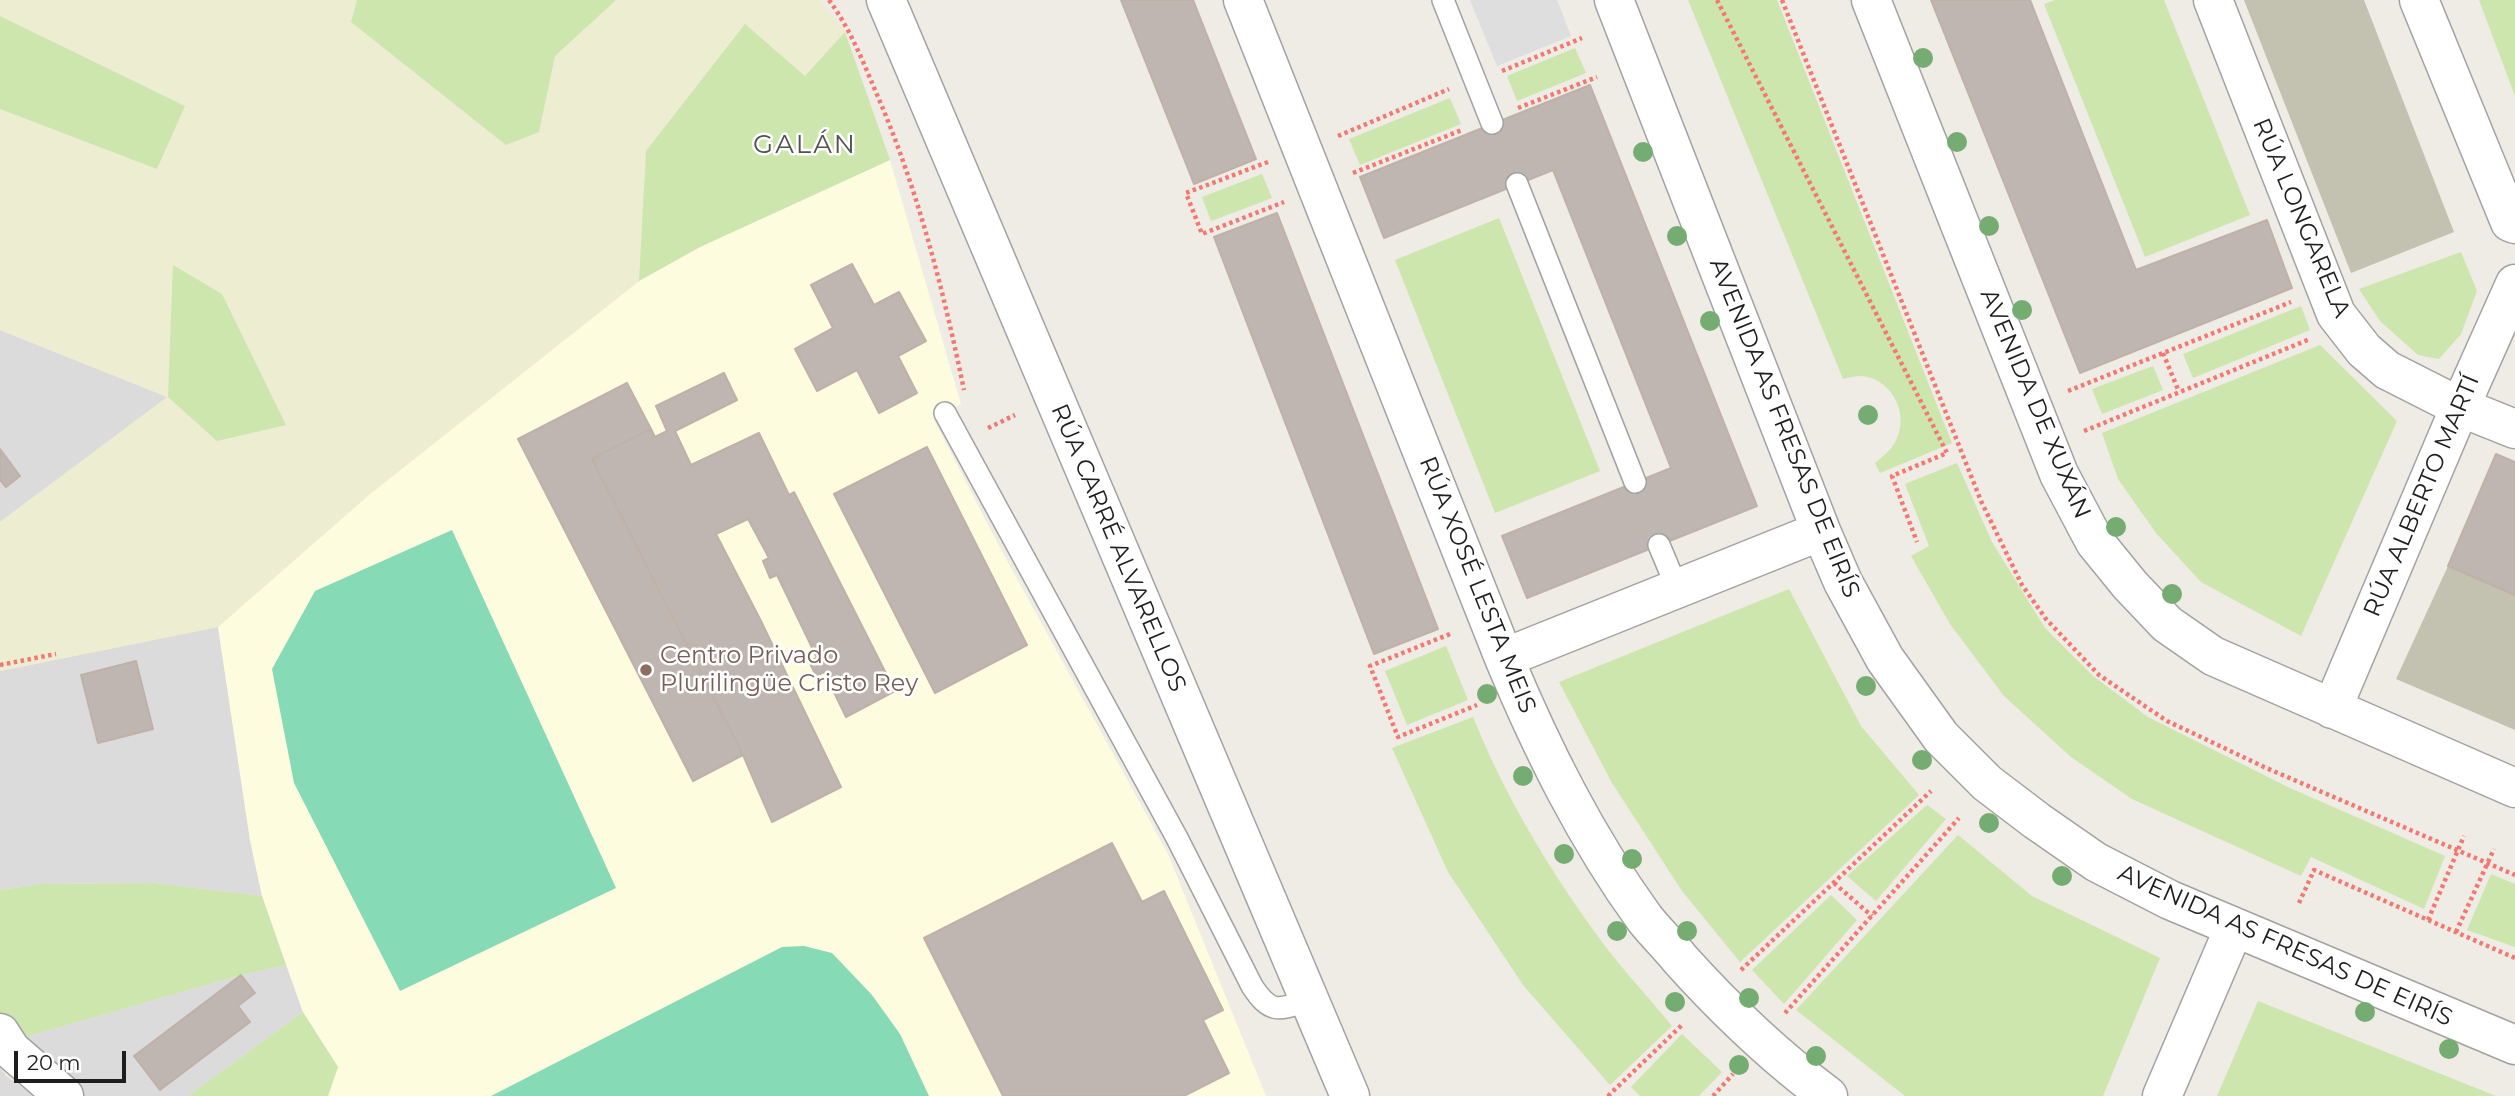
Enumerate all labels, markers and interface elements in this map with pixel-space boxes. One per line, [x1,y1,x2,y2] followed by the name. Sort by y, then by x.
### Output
[2246,114,2356,322] street label: RÚA LONGARELA
[754,129,856,161] district label: GALÁN
[1703,254,1865,602] street label: AVENIDA AS FRESAS DE EIRÍS
[1974,285,2096,523] street label: AVENIDA DE XUXÁN
[2358,371,2486,621] street label: RÚA ALBERTO MARTÍ
[1044,400,1192,696] street label: RÚA CARRÉ ALVARELLOS
[1412,453,1542,717] street label: RÚA XOSÉ LESTA MEIS
[660,642,918,698] place label: Centro Privado Plurilingüe Cristo Rey
[638,662,654,678] marker: Centro Privado Plurilingüe Cristo Rey
[2113,859,2457,1033] street label: AVENIDA AS FRESAS DE EIRÍS
[18,1036,130,1080] scale bar
[27,1050,81,1075] text: 20 m

